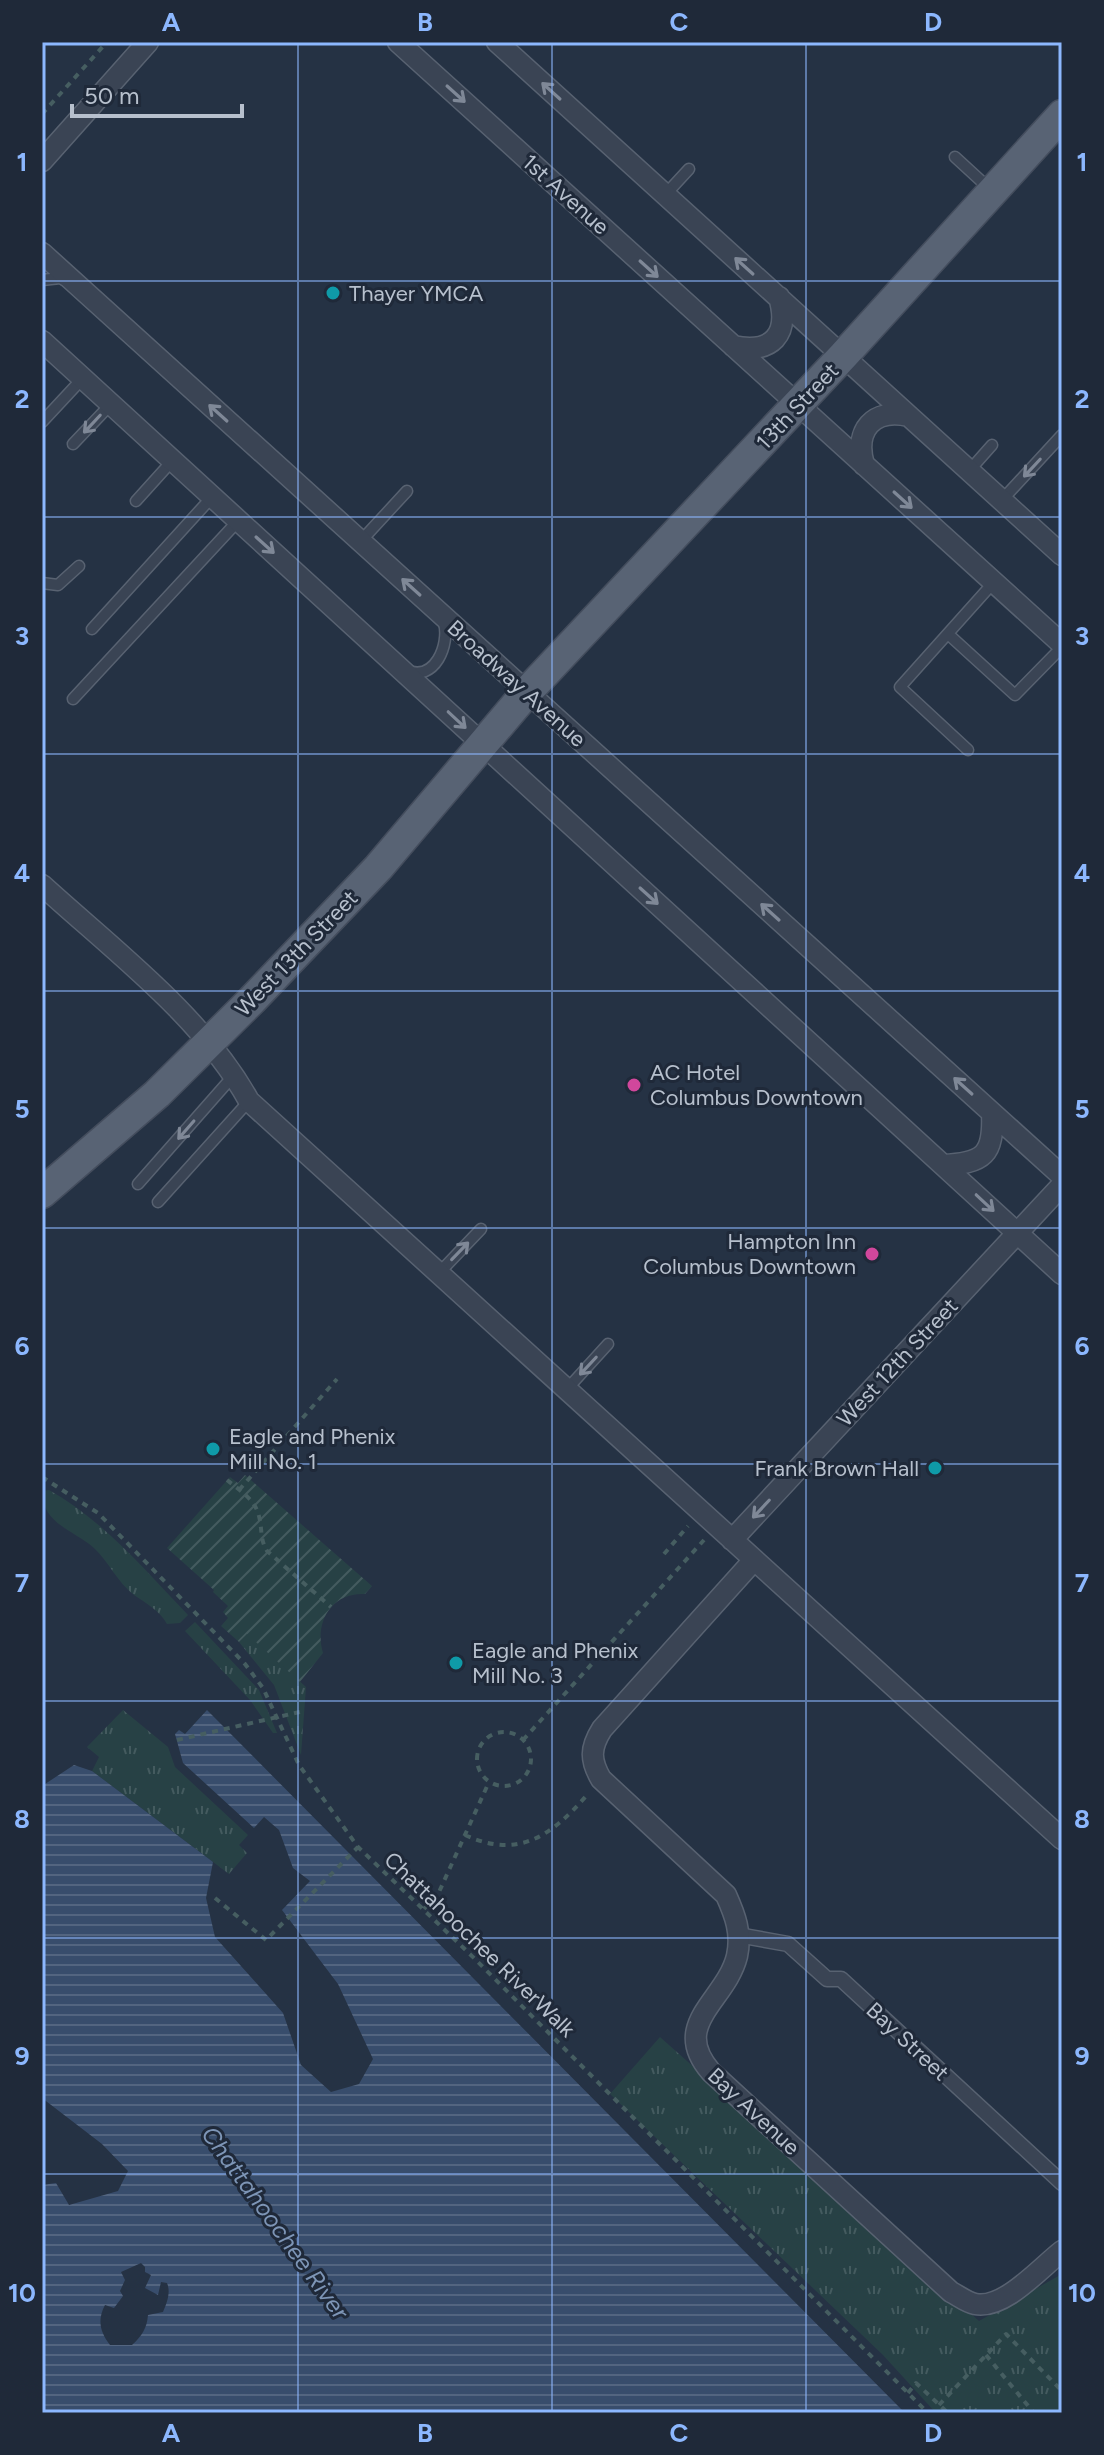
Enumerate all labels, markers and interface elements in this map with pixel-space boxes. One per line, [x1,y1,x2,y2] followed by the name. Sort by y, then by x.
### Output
[162,6,181,38] text: A
[417,6,433,38] text: B
[670,6,689,38] text: C
[924,6,942,38] text: D
[72,68,242,118] scale bar
[84,81,140,110] text: 50 m
[542,83,562,101] one-way arrow
[446,85,466,104] one-way arrow
[17,146,27,178] text: 1
[1077,146,1087,178] text: 1
[517,148,615,240] street label: 1st Avenue
[734,257,755,276] one-way arrow
[638,260,658,278] one-way arrow
[349,280,483,307] place label: Thayer YMCA
[324,284,342,302] marker: Thayer YMCA
[750,357,844,455] street label: 13th Street
[14,383,30,415] text: 2
[1074,383,1090,415] text: 2
[209,404,229,422] one-way arrow
[83,414,102,433] one-way arrow
[1024,457,1042,477] one-way arrow
[893,491,913,509] one-way arrow
[254,536,274,554] one-way arrow
[401,578,422,597] one-way arrow
[442,614,592,753] street label: Broadway Avenue
[15,620,29,652] text: 3
[1075,620,1089,652] text: 3
[447,711,467,730] one-way arrow
[14,857,30,889] text: 4
[1074,857,1090,889] text: 4
[229,885,363,1022] street label: West 13th Street
[638,886,658,904] one-way arrow
[760,903,780,921] one-way arrow
[650,1059,863,1111] place label: AC Hotel Columbus Downtown
[625,1076,643,1094] marker: AC Hotel Columbus Downtown
[953,1078,973,1096] one-way arrow
[14,1093,30,1125] text: 5
[1074,1093,1090,1125] text: 5
[178,1119,196,1139] one-way arrow
[975,1194,995,1212] one-way arrow
[643,1228,856,1280] place label: Hampton Inn Columbus Downtown
[450,1242,469,1261] one-way arrow
[863,1245,881,1263] marker: Hampton Inn Columbus Downtown
[831,1293,964,1432] street label: West 12th Street
[14,1330,30,1362] text: 6
[1074,1330,1090,1362] text: 6
[579,1355,597,1375] one-way arrow
[229,1423,396,1475] place label: Eagle and Phenix Mill No. 1
[204,1440,222,1458] marker: Eagle and Phenix Mill No. 1
[755,1455,919,1482] place label: Frank Brown Hall
[926,1459,944,1477] marker: Frank Brown Hall
[753,1498,771,1518] one-way arrow
[15,1567,29,1599] text: 7
[1075,1567,1089,1599] text: 7
[472,1637,639,1689] place label: Eagle and Phenix Mill No. 3
[447,1654,465,1672] marker: Eagle and Phenix Mill No. 3
[14,1803,30,1835] text: 8
[1074,1803,1090,1835] text: 8
[379,1846,581,2043] street label: Chattahoochee RiverWalk
[861,1996,955,2086] street label: Bay Street
[14,2040,30,2072] text: 9
[1074,2040,1090,2072] text: 9
[702,2062,805,2161] street label: Bay Avenue
[196,2121,356,2326] water label: Chattahoochee River
[8,2277,36,2309] text: 10
[1068,2277,1096,2309] text: 10
[162,2417,181,2449] text: A
[417,2417,433,2449] text: B
[670,2417,689,2449] text: C
[924,2417,942,2449] text: D

